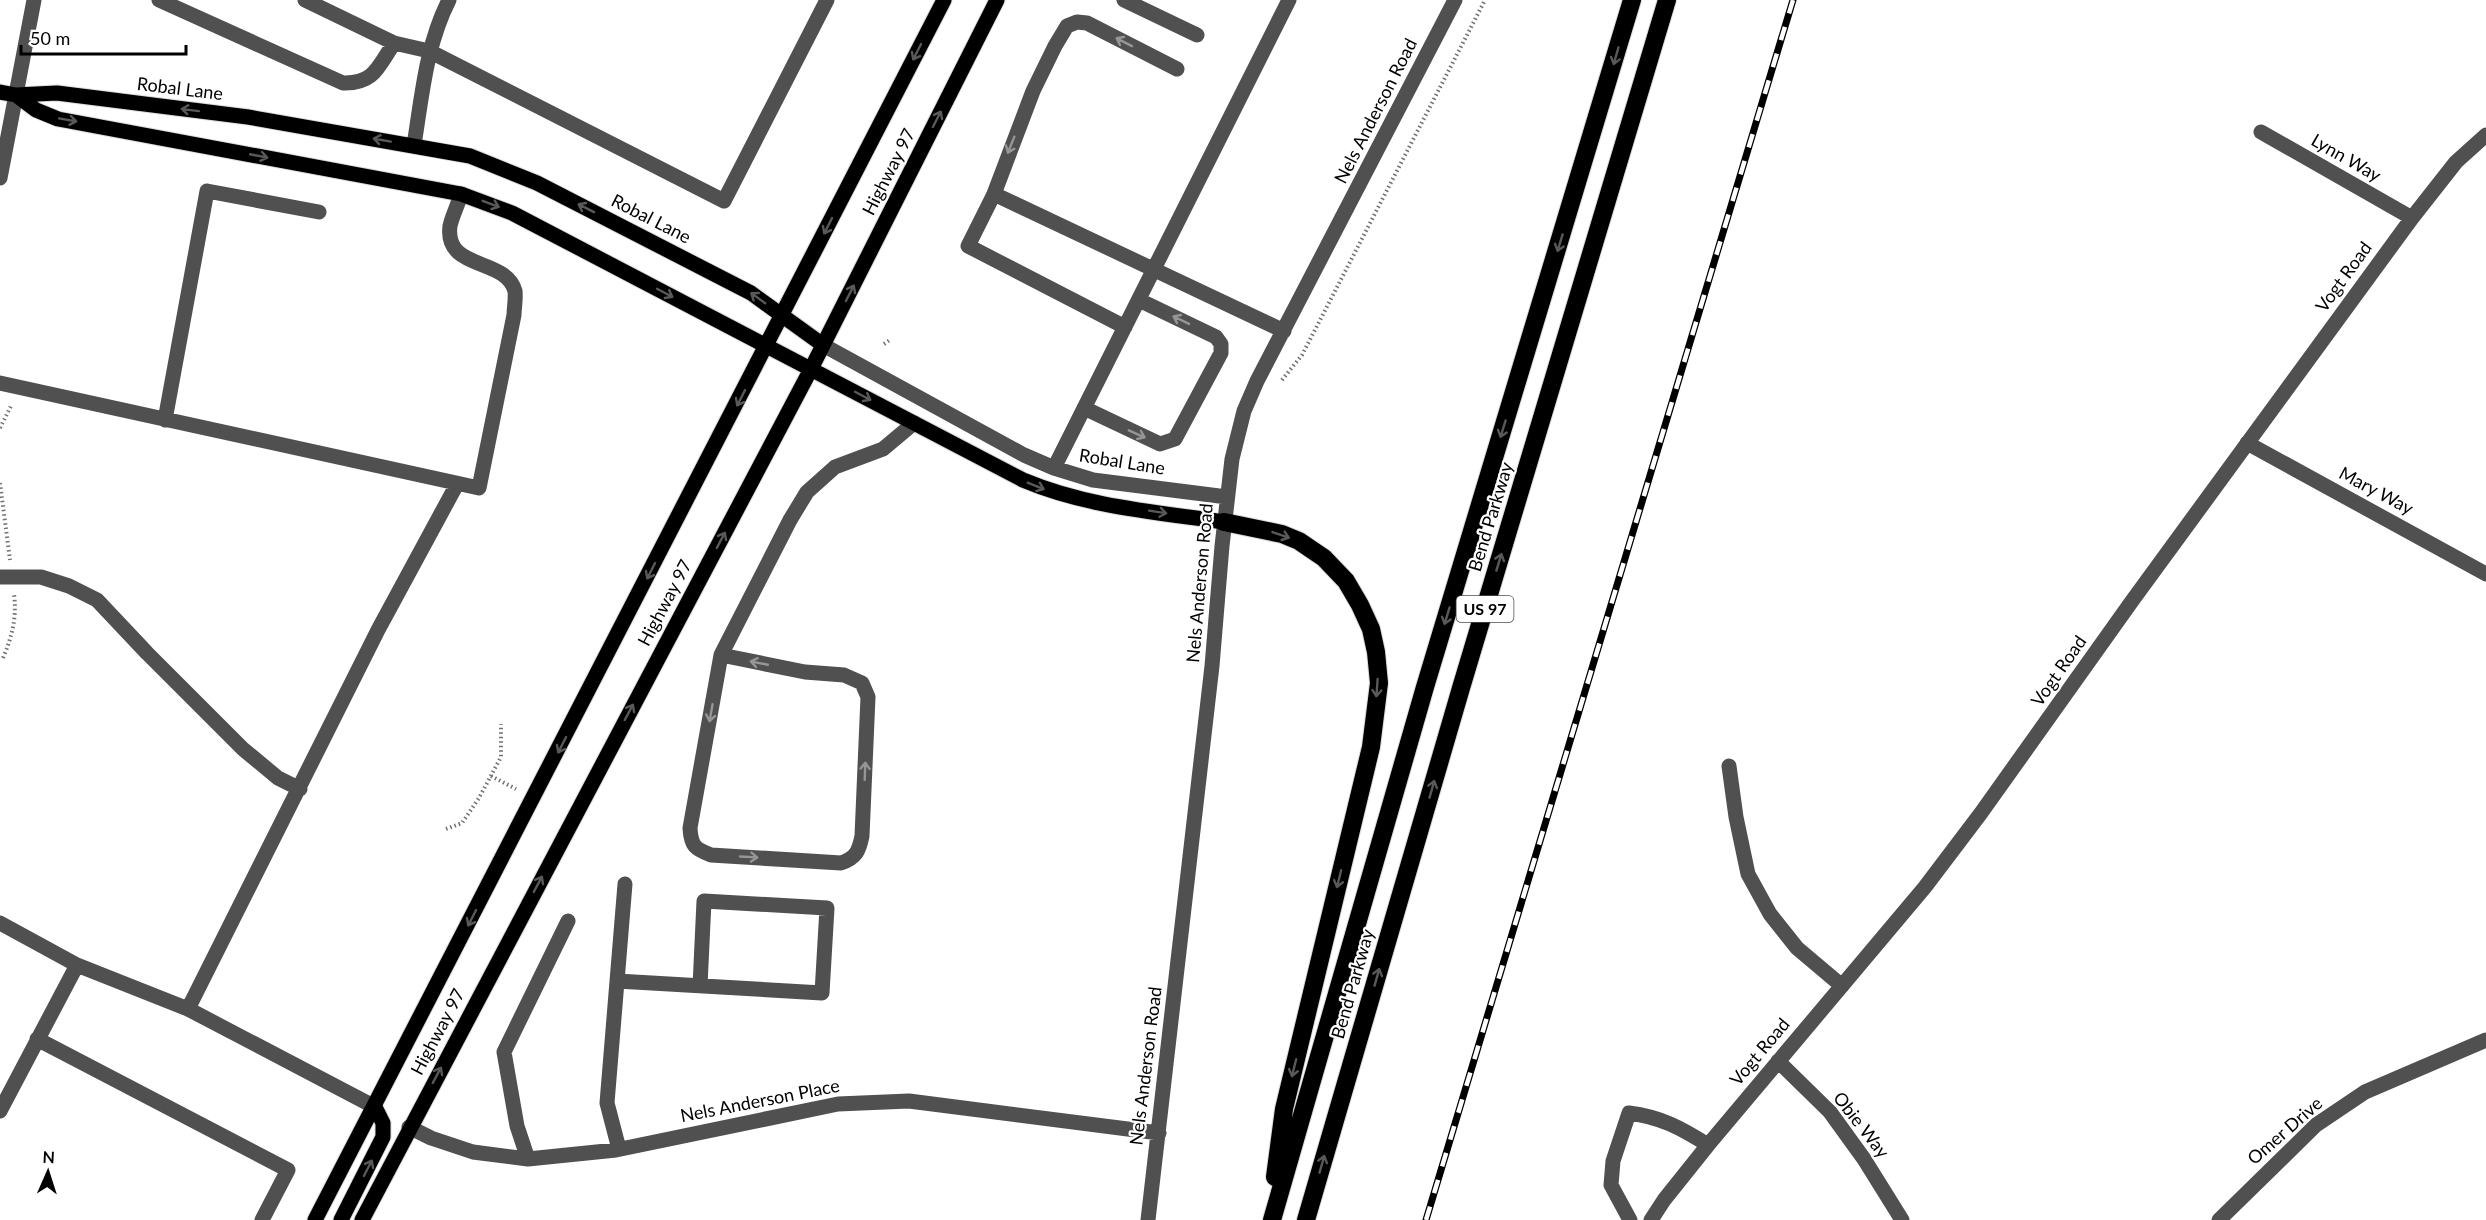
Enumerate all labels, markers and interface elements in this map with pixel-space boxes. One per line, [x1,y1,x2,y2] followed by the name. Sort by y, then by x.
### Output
[21,18,186,56] scale bar
[30,27,70,49] text: 50 m
[1329,34,1421,187] street label: Nels Anderson Road
[1116,36,1134,47] one-way arrow
[911,43,923,60] one-way arrow
[1610,46,1621,65] one-way arrow
[136,72,224,104] street label: Robal Lane
[180,105,200,116] one-way arrow
[932,110,943,128] one-way arrow
[57,115,77,126] one-way arrow
[857,125,919,219] street label: Highway 97
[2308,128,2386,186] street label: Lynn Way
[373,134,393,145] one-way arrow
[1005,135,1016,154] one-way arrow
[249,151,269,162] one-way arrow
[608,189,695,248] street label: Robal Lane
[481,199,500,210] one-way arrow
[577,202,595,213] one-way arrow
[822,216,833,234] one-way arrow
[1554,233,1565,252] one-way arrow
[2310,237,2376,316] street label: Vogt Road
[844,284,856,302] one-way arrow
[655,288,673,299] one-way arrow
[751,292,767,305] one-way arrow
[1172,314,1190,326] one-way arrow
[734,389,746,407] one-way arrow
[854,390,871,402] one-way arrow
[1497,420,1508,439] one-way arrow
[1127,429,1145,441] one-way arrow
[1078,443,1167,479] street label: Robal Lane
[1463,459,1517,574] street label: Bend Parkway
[2336,461,2418,519] street label: Mary Way
[1027,481,1045,492] one-way arrow
[1181,502,1217,664] street label: Nels Anderson Road
[1148,507,1167,518] one-way arrow
[1271,530,1290,541] one-way arrow
[715,532,727,549] one-way arrow
[1494,553,1505,572] one-way arrow
[632,556,696,649] street label: Highway 97
[645,562,657,580] one-way arrow
[1456,596,1514,622] road number: US 97
[1440,606,1451,625] one-way arrow
[2026,631,2091,710] street label: Vogt Road
[750,656,769,668] one-way arrow
[1372,677,1383,697] one-way arrow
[705,702,716,722] one-way arrow
[623,704,635,721] one-way arrow
[556,735,567,753] one-way arrow
[859,762,871,782] one-way arrow
[1427,780,1438,799] one-way arrow
[739,852,759,863] one-way arrow
[1333,869,1345,888] one-way arrow
[533,876,544,894] one-way arrow
[466,909,478,926] one-way arrow
[1326,926,1378,1041] street label: Bend Parkway
[1372,968,1383,987] one-way arrow
[405,985,469,1078] street label: Highway 97
[1124,985,1166,1147] street label: Nels Anderson Road
[1725,1013,1794,1090] street label: Vogt Road
[1287,1058,1299,1077] one-way arrow
[432,1067,443,1085] one-way arrow
[678,1074,841,1126] street label: Nels Anderson Place
[1829,1087,1895,1163] street label: Obie Way
[2242,1092,2326,1169] street label: Omer Drive
[18,1142,78,1202] north arrow
[42,1147,55,1166] text: N
[1317,1155,1329,1174] one-way arrow
[362,1159,374,1177] one-way arrow

